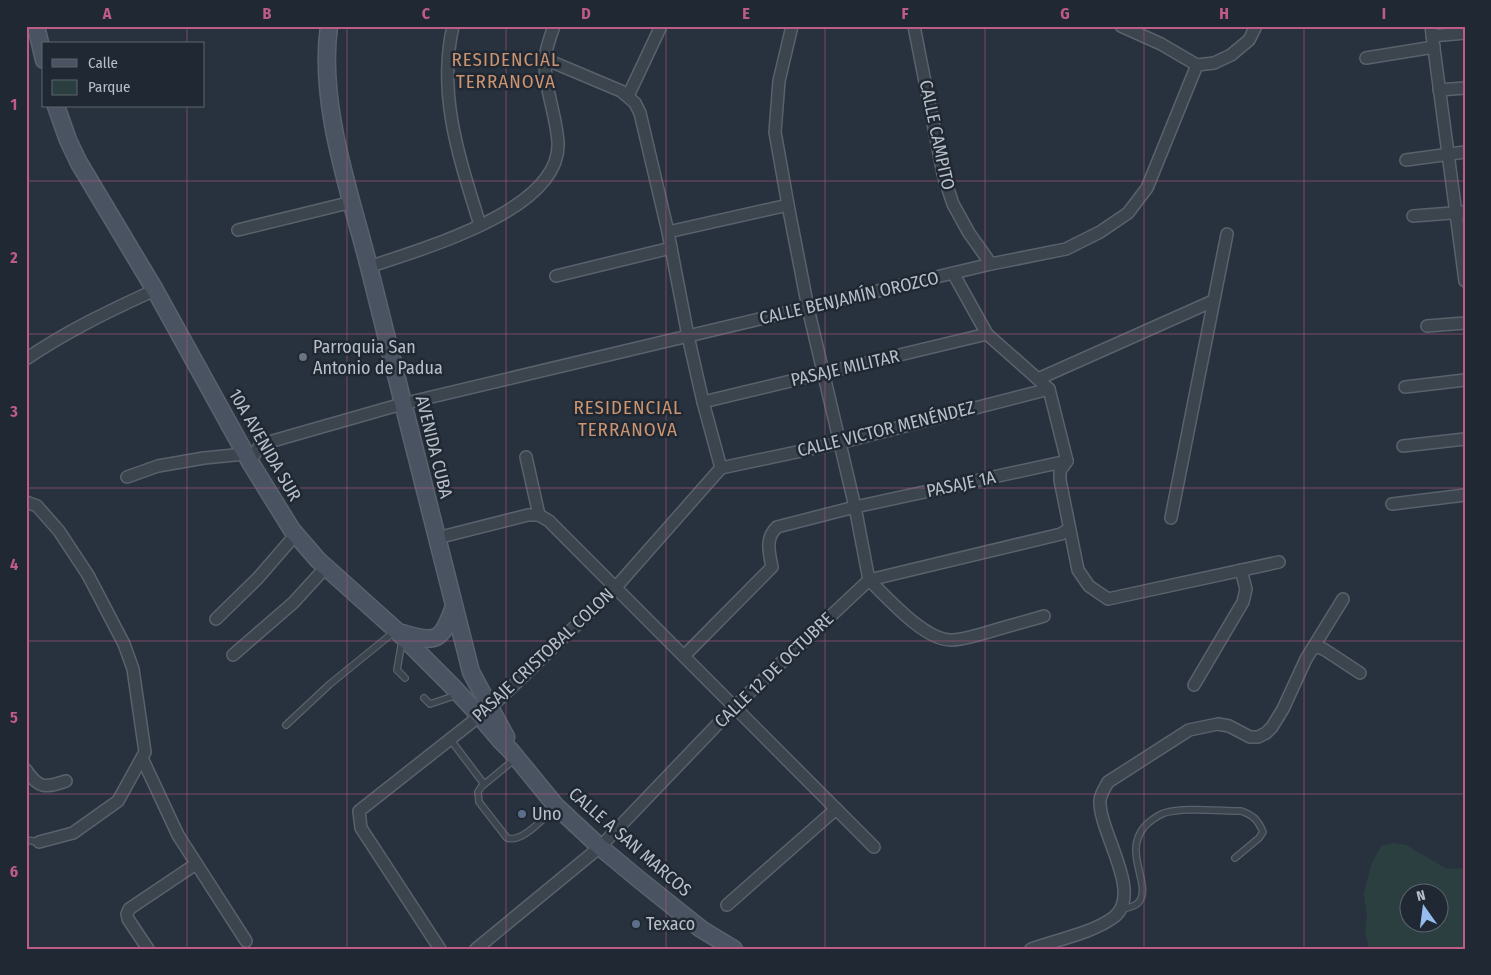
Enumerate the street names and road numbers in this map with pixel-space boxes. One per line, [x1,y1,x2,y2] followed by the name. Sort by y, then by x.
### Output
[915,78,959,192] street label: CALLE CAMPITO
[757,266,941,329] street label: CALLE BENJAMÍN OROZCO
[789,345,902,391] street label: PASAJE MILITAR
[224,385,306,505] street label: 10A AVENIDA SUR
[411,393,458,501] street label: AVENIDA CUBA
[795,395,977,462] street label: CALLE VICTOR MENÉNDEZ
[924,466,998,502] street label: PASAJE 1A
[468,584,618,726] street label: PASAJE CRISTOBAL COLON
[710,608,838,732] street label: CALLE 12 DE OCTUBRE
[564,783,696,901] street label: CALLE A SAN MARCOS

